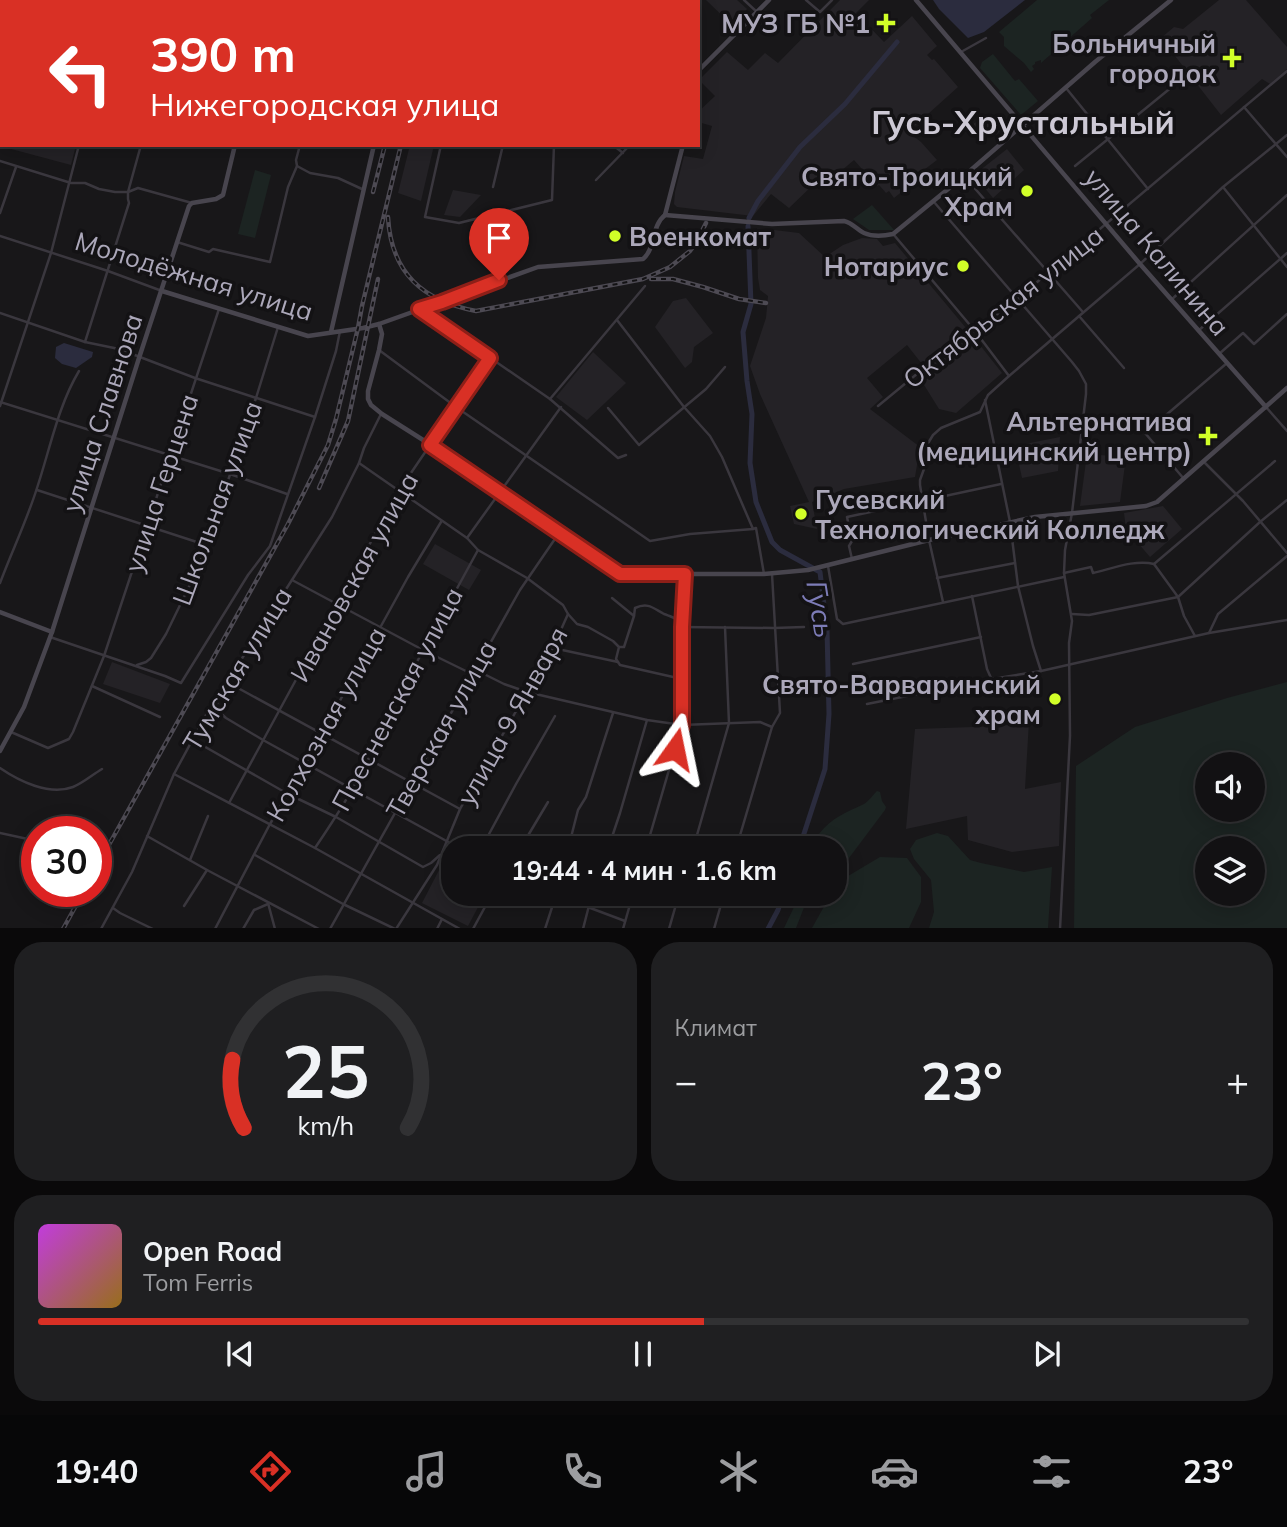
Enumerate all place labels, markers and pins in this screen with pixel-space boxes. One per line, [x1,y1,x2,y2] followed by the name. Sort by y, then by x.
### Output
[721,7,870,40] place label: МУЗ ГБ №1
[876,13,896,33] marker: МУЗ ГБ №1
[1052,27,1216,90] place label: Больничный городок
[1222,48,1242,68] marker: Больничный городок
[801,160,1013,223] place label: Свято-Троицкий Храм
[1019,183,1035,199] marker: Свято-Троицкий Храм
[469,208,529,280] pin
[629,220,772,253] place label: Военкомат
[607,228,623,244] marker: Военкомат
[824,250,949,283] place label: Нотариус
[955,258,971,274] marker: Нотариус
[916,405,1192,468] place label: Альтернатива (медицинский центр)
[1198,426,1218,446] marker: Альтернатива (медицинский центр)
[815,483,1165,546] place label: Гусевский Технологический Колледж
[793,506,809,522] marker: Гусевский Технологический Колледж
[762,668,1041,731] place label: Свято-Варваринский храм
[1047,691,1063,707] marker: Свято-Варваринский храм

